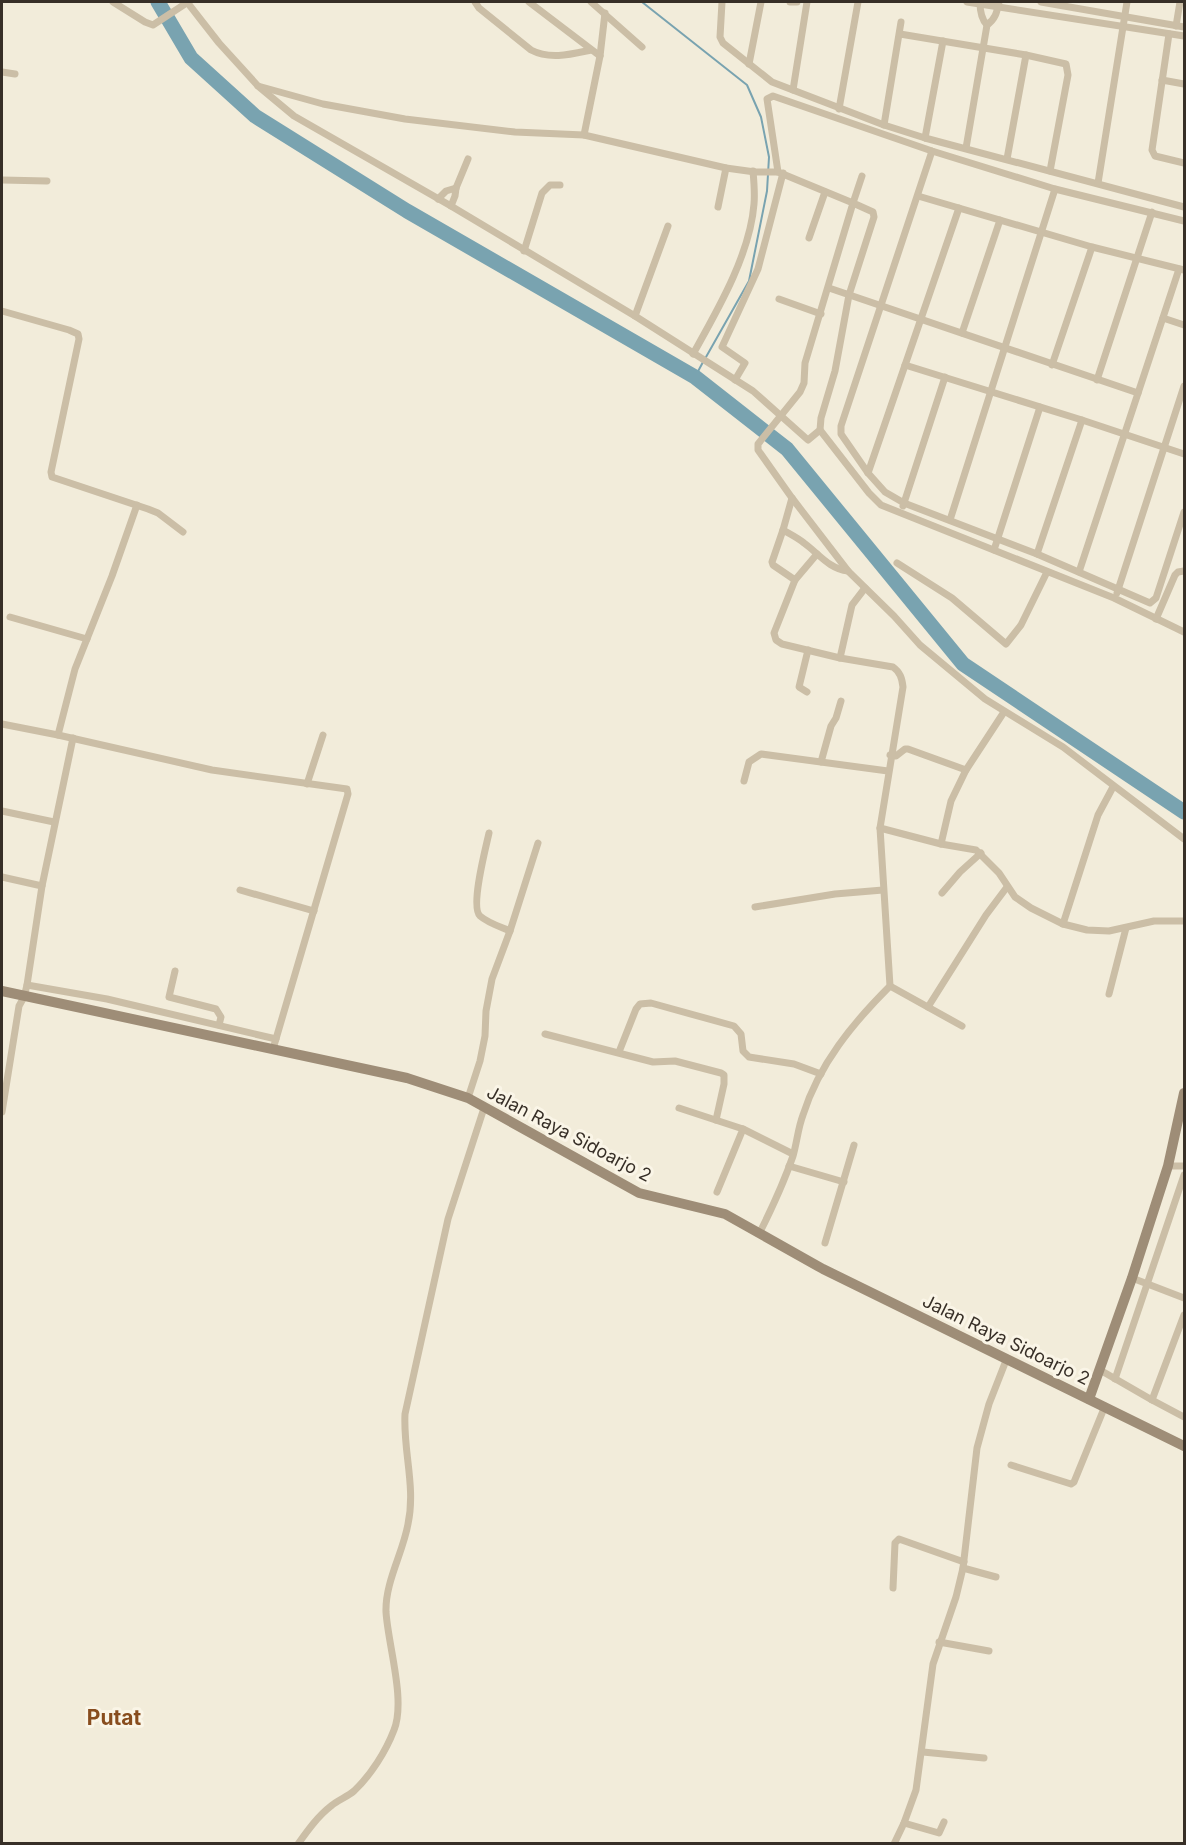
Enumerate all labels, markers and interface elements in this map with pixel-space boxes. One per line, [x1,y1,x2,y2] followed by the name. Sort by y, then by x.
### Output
[483,1081,655,1186] street label: Jalan Raya Sidoarjo 2
[919,1290,1093,1389] street label: Jalan Raya Sidoarjo 2
[87,1705,141,1730] district label: Putat

